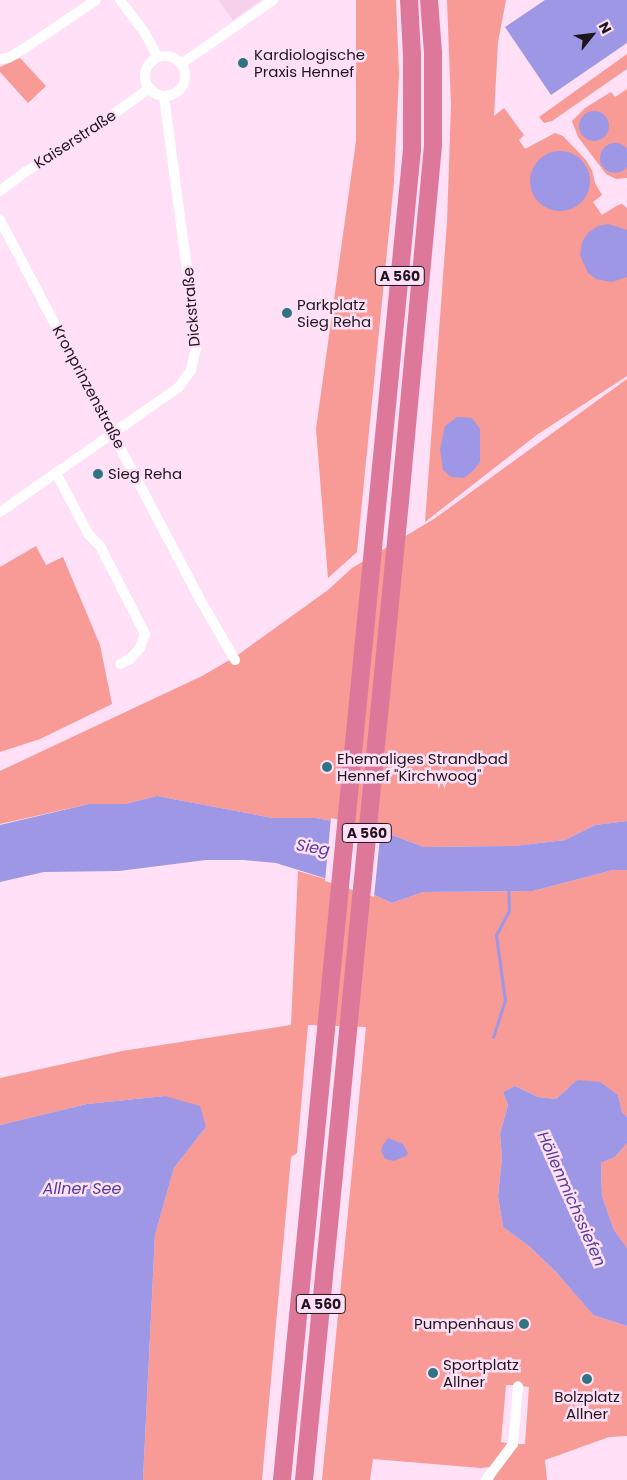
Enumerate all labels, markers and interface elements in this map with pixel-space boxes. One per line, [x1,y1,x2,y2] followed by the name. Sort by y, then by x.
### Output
[567,10,617,60] north arrow
[594,18,616,37] text: N
[254,45,365,80] place label: Kardiologische Praxis Hennef
[236,56,250,70] marker: Kardiologische Praxis Hennef
[31,106,119,172] street label: Kaiserstraße
[374,264,426,288] road number: A 560
[179,267,203,347] street label: Dickstraße
[297,295,371,330] place label: Parkplatz Sieg Reha
[281,307,293,319] marker: Parkplatz Sieg Reha
[49,322,129,452] street label: Kronprinzenstraße
[108,465,182,483] place label: Sieg Reha
[92,468,104,480] marker: Sieg Reha
[337,749,508,784] place label: Ehemaliges Strandbad Hennef "Kirchwoog"
[321,761,333,773] marker: Ehemaliges Strandbad Hennef "Kirchwoog"
[341,821,393,844] road number: A 560
[295,836,331,860] water label: Sieg
[533,1129,609,1269] water label: Höllenmichssiefen
[43,1179,121,1199] water label: Allner See
[295,1292,347,1316] road number: A 560
[414,1315,514,1333] place label: Pumpenhaus
[518,1318,530,1330] marker: Pumpenhaus
[443,1355,519,1390] place label: Sportplatz Allner
[427,1367,439,1379] marker: Sportplatz Allner
[581,1373,593,1385] marker: Bolzplatz Allner
[554,1387,620,1422] place label: Bolzplatz Allner

